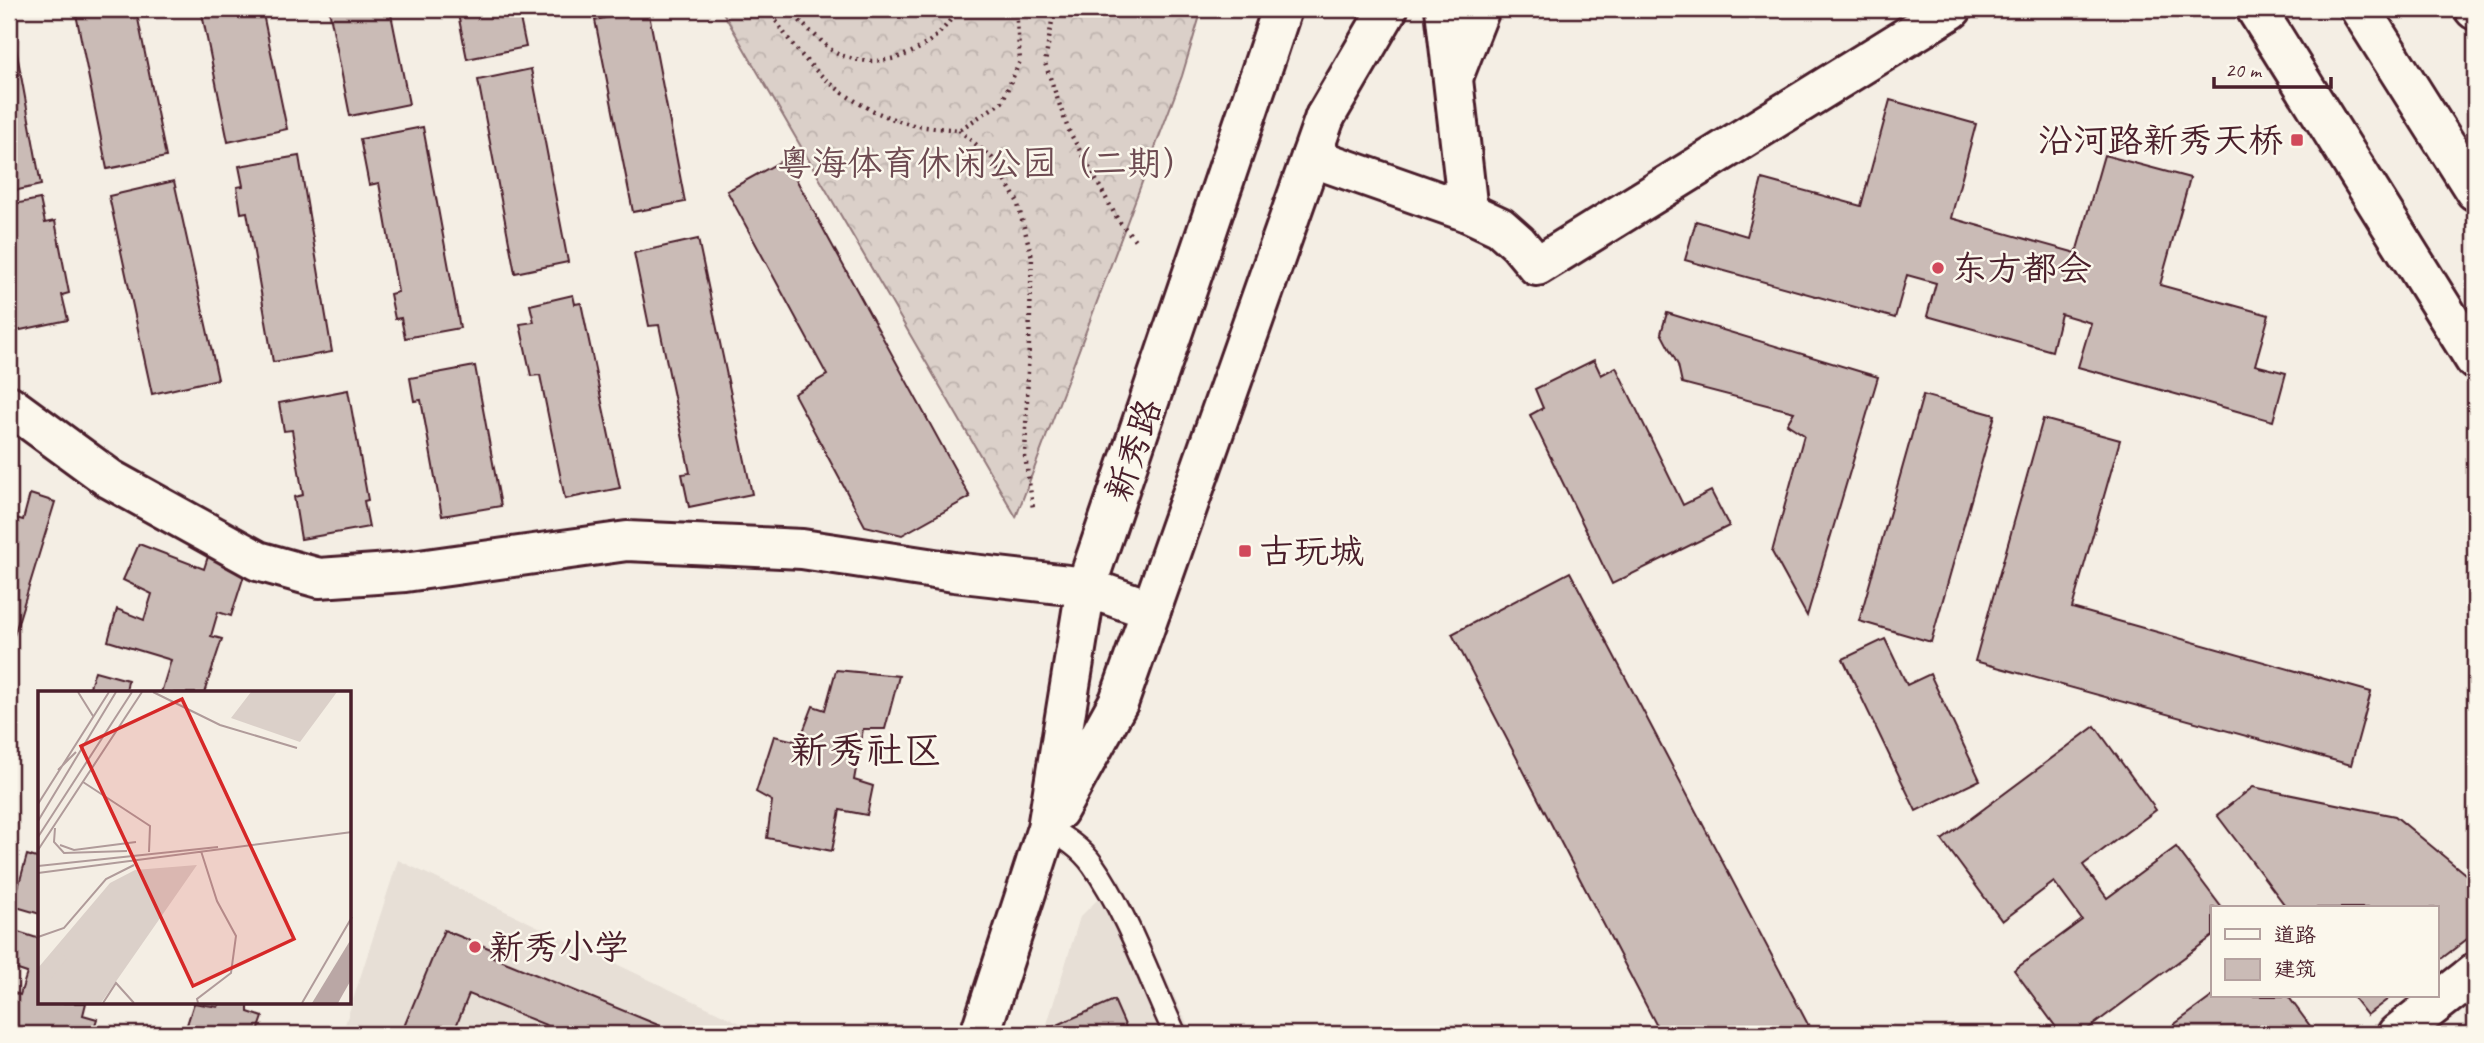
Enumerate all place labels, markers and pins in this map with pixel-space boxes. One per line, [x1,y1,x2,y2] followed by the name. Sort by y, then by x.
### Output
[2038,118,2283,163] place label: 沿河路新秀天桥
[2289,132,2305,148] marker: 沿河路新秀天桥
[1952,246,2092,291] place label: 东方都会
[1930,260,1946,276] marker: 东方都会
[1259,529,1364,574] place label: 古玩城
[1237,543,1253,559] marker: 古玩城
[489,925,629,970] place label: 新秀小学
[467,939,483,955] marker: 新秀小学

